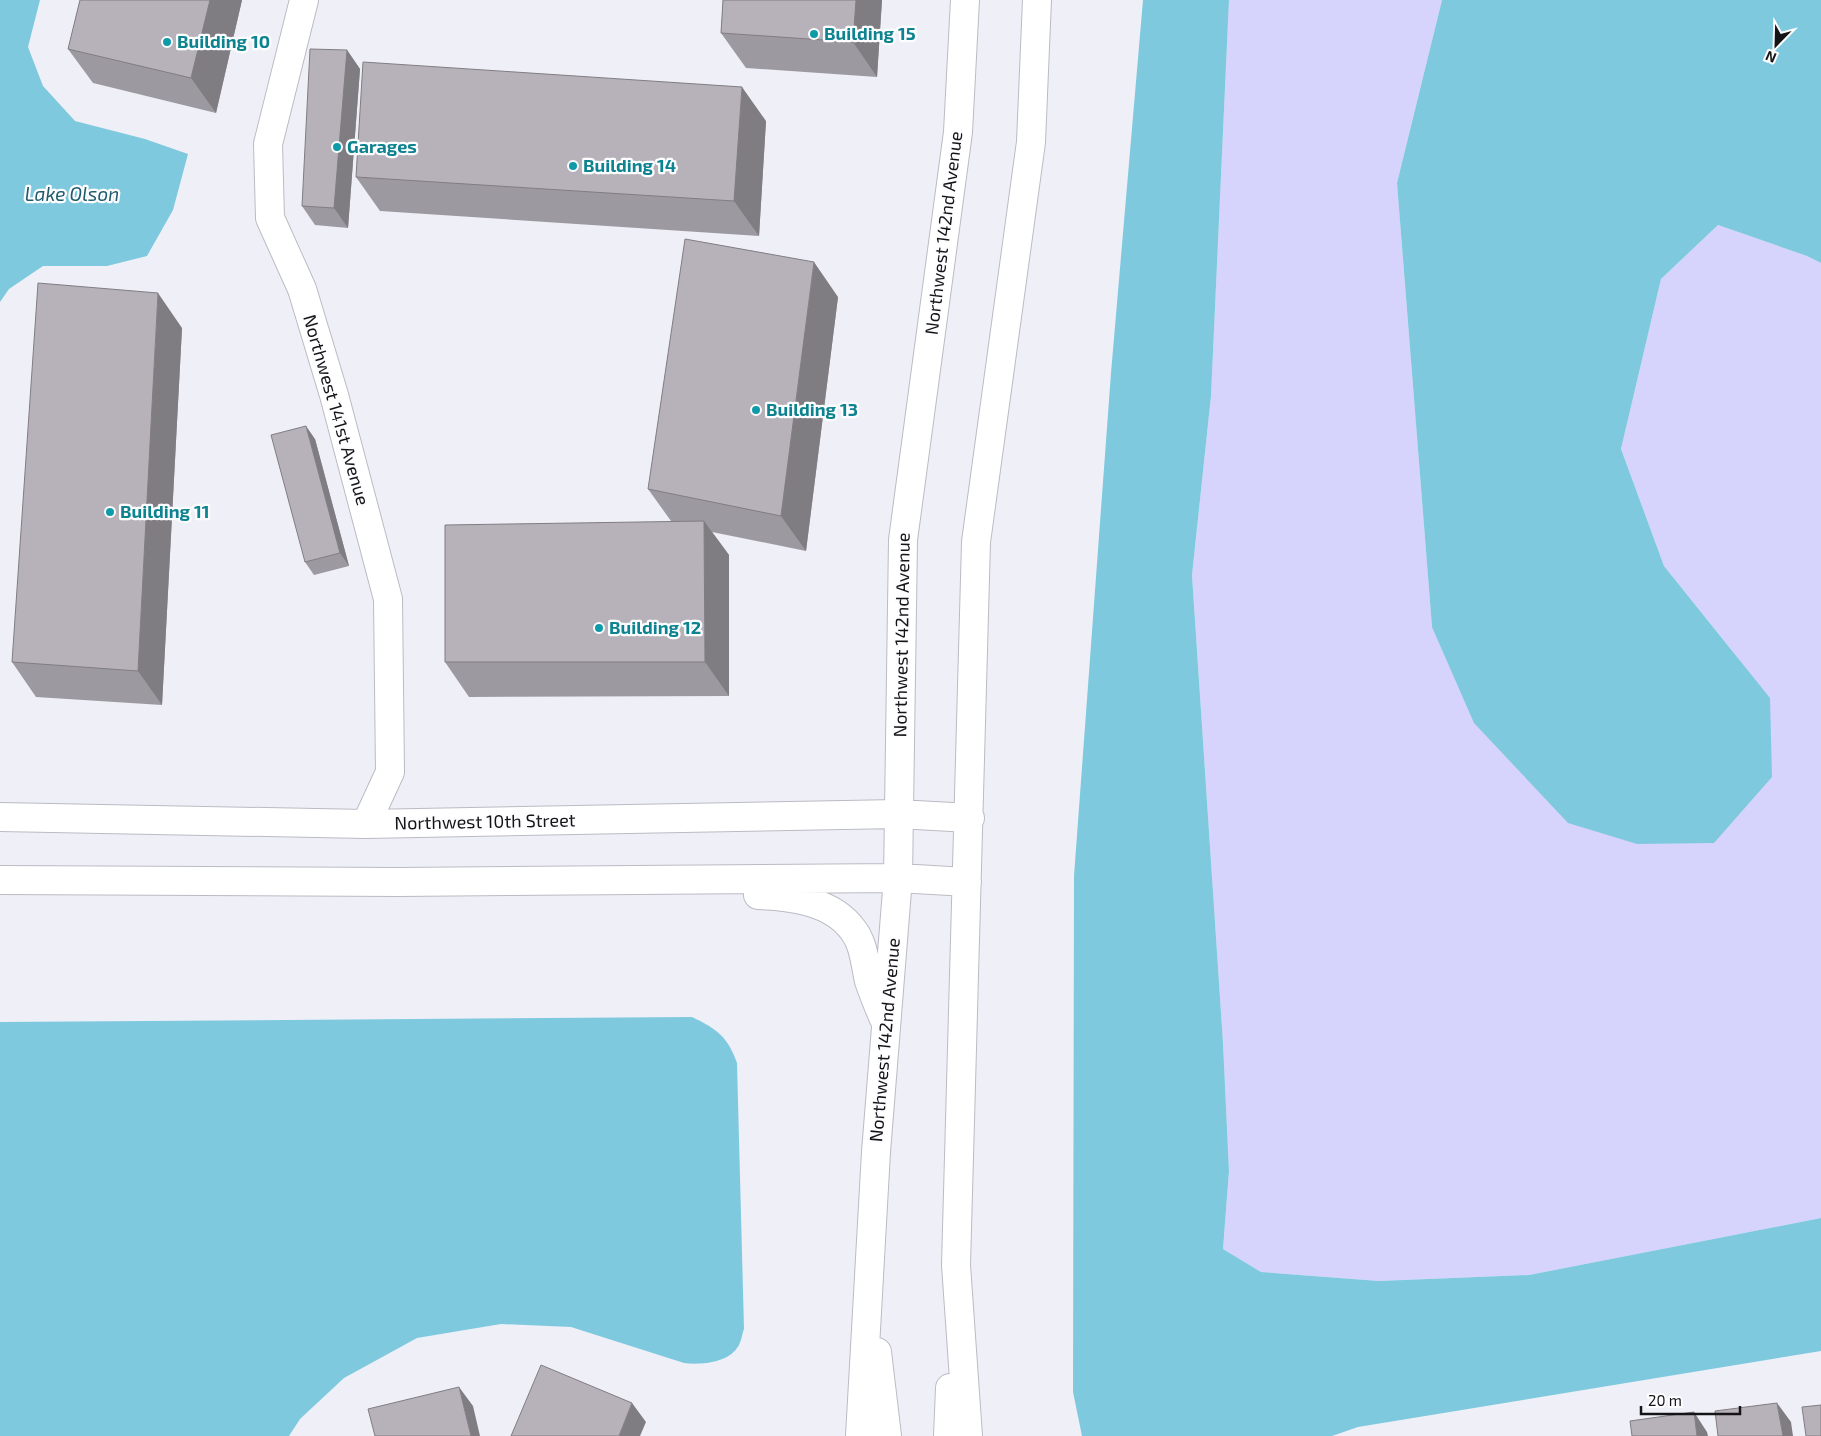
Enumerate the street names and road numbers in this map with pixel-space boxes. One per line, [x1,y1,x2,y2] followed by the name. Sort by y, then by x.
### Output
[920,130,966,336] street label: Northwest 142nd Avenue
[299,312,375,508] street label: Northwest 141st Avenue
[888,532,914,738] street label: Northwest 142nd Avenue
[394,808,576,834] street label: Northwest 10th Street
[864,937,904,1143] street label: Northwest 142nd Avenue

